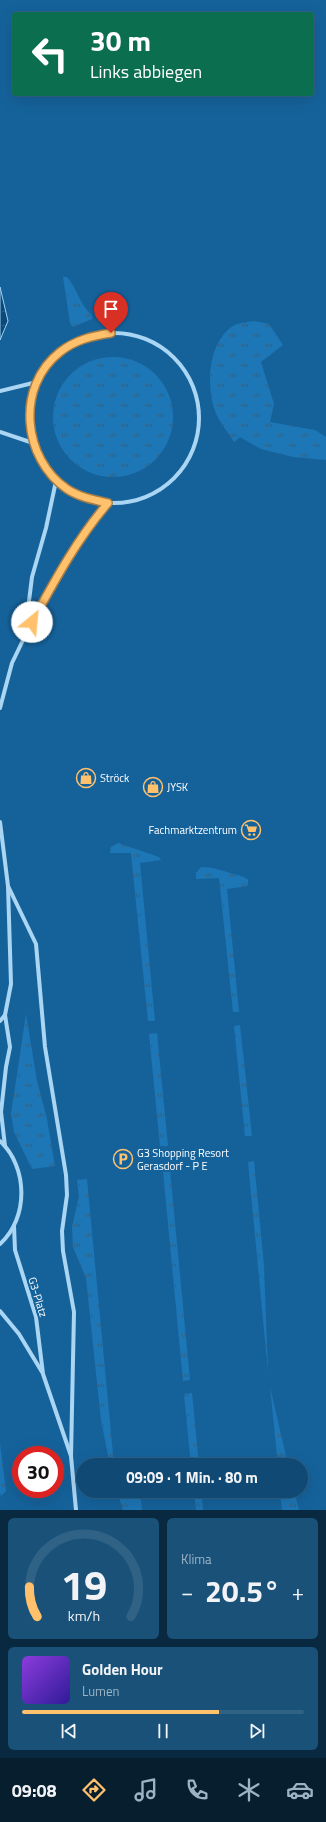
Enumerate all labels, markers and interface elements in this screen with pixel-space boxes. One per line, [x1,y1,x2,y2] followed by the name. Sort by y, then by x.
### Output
[90,19,151,62] text: 30 m
[24,28,76,80] icon: left
[90,58,202,85] text: Links abbiegen
[94,292,128,333] pin
[100,298,122,320] icon: arrive
[11,601,53,643] position arrow
[75,767,97,789] shop icon: Ströck
[100,770,130,786] place label: Ströck
[142,776,164,798] shop icon: JYSK
[167,779,189,795] place label: JYSK
[240,819,262,841] supermarket icon: Fachmarktzentrum
[149,822,237,838] place label: Fachmarktzentrum
[137,1145,229,1174] place label: G3 Shopping Resort Gerasdorf - P E
[112,1148,134,1170] parking icon: G3 Shopping Resort Gerasdorf - P E
[24,1275,52,1319] street label: G3-Platz
[12,1446,64,1498] speed limit sign: 30
[126,1466,258,1489] text: 09:09 · 1 Min. · 80 m
[181,1549,212,1569] text: Klima
[60,1552,107,1615] text: 19
[205,1568,280,1614] text: 20.5°
[181,1575,193,1609] text: −
[292,1575,304,1609] text: +
[67,1604,100,1626] text: km/h
[82,1658,163,1681] text: Golden Hour
[82,1681,119,1701] text: Lumen
[58,1720,80,1742] icon: previous
[152,1720,174,1742] icon: pause
[246,1720,268,1742] icon: next
[80,1776,108,1804] icon: directions
[132,1776,160,1804] icon: music
[183,1776,211,1804] icon: phone
[235,1776,263,1804] icon: climate
[286,1776,314,1804] icon: car
[12,1777,57,1804] text: 09:08

